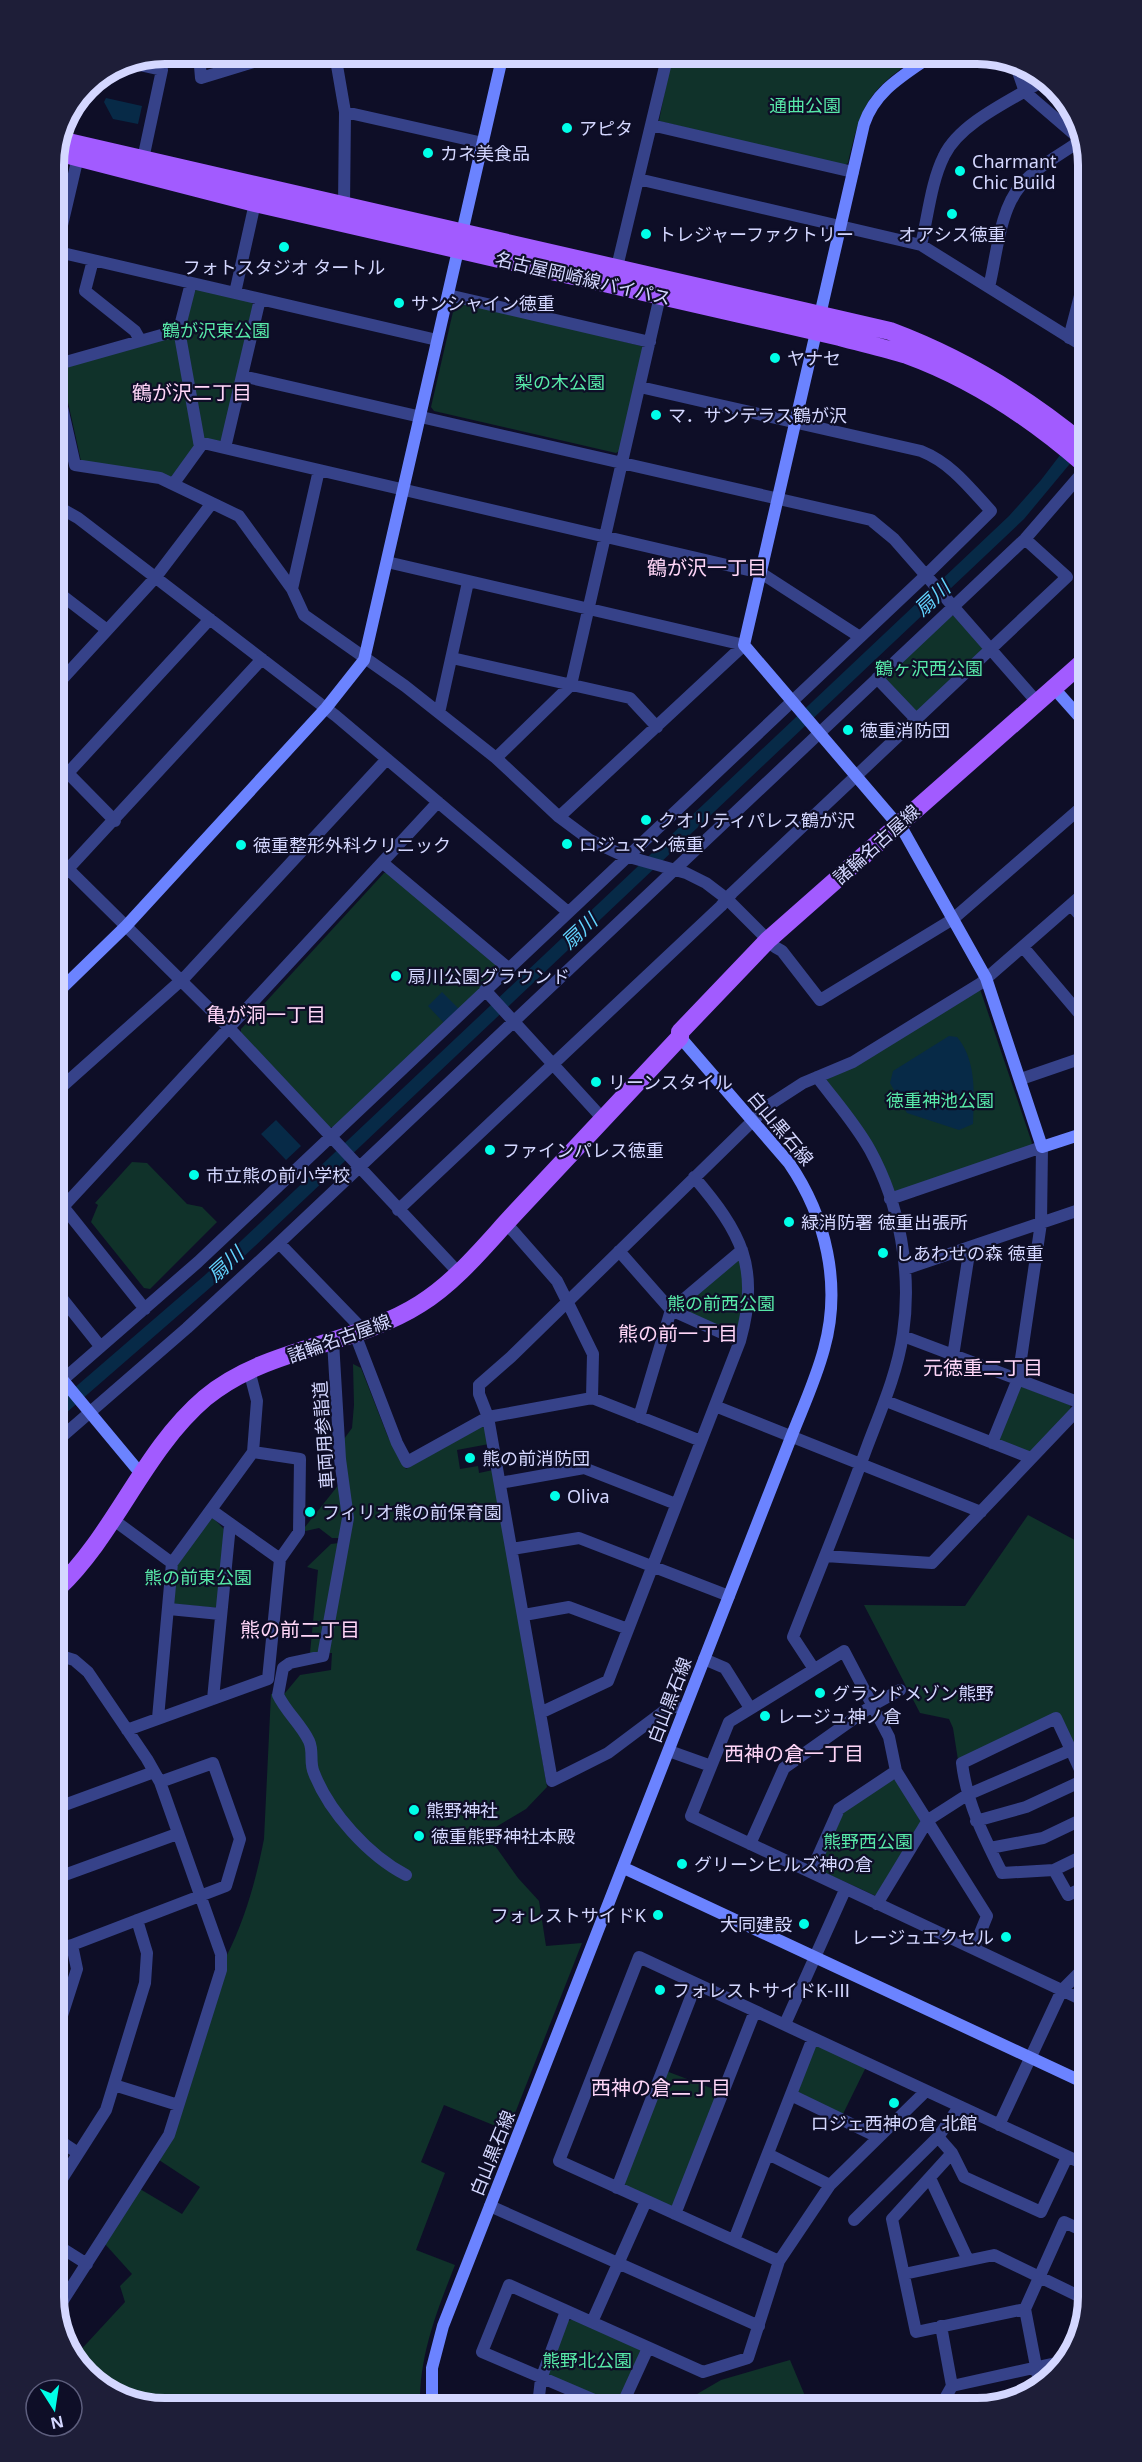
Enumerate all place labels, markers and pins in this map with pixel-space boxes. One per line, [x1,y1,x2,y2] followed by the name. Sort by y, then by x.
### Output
[579,116,633,140] place label: アピタ
[560,121,574,135] marker: アピタ
[440,141,530,165] place label: カネ美食品
[421,146,435,160] marker: カネ美食品
[972,149,1057,194] place label: Charmant Chic Build
[953,164,967,178] marker: Charmant Chic Build
[945,207,959,221] marker: オアシス徳重
[658,222,854,246] place label: トレジャーファクトリー
[898,222,1006,246] place label: オアシス徳重
[639,227,653,241] marker: トレジャーファクトリー
[277,240,291,254] marker: フォトスタジオ タートル
[183,255,385,279] place label: フォトスタジオ タートル
[411,291,555,315] place label: サンシャイン徳重
[392,296,406,310] marker: サンシャイン徳重
[787,346,841,370] place label: ヤナセ
[768,351,782,365] marker: ヤナセ
[668,403,847,427] place label: マ．サンテラス鶴が沢
[649,408,663,422] marker: マ．サンテラス鶴が沢
[860,718,950,742] place label: 徳重消防団
[841,723,855,737] marker: 徳重消防団
[658,808,855,832] place label: クオリティパレス鶴が沢
[639,813,653,827] marker: クオリティパレス鶴が沢
[579,832,704,856] place label: ロジュマン徳重
[253,833,451,857] place label: 徳重整形外科クリニック
[560,837,574,851] marker: ロジュマン徳重
[234,838,248,852] marker: 徳重整形外科クリニック
[408,964,570,988] place label: 扇川公園グラウンド
[389,969,403,983] marker: 扇川公園グラウンド
[608,1070,733,1094] place label: リーンスタイル
[589,1075,603,1089] marker: リーンスタイル
[502,1138,664,1162] place label: ファインパレス徳重
[483,1143,497,1157] marker: ファインパレス徳重
[206,1163,350,1187] place label: 市立熊の前小学校
[187,1168,201,1182] marker: 市立熊の前小学校
[801,1210,968,1234] place label: 緑消防署 徳重出張所
[782,1215,796,1229] marker: 緑消防署 徳重出張所
[895,1241,1044,1265] place label: しあわせの森 徳重
[876,1246,890,1260] marker: しあわせの森 徳重
[482,1446,590,1470] place label: 熊の前消防団
[463,1451,477,1465] marker: 熊の前消防団
[567,1484,610,1508] place label: Oliva
[548,1489,562,1503] marker: Oliva
[322,1500,502,1524] place label: フィリオ熊の前保育園
[303,1505,317,1519] marker: フィリオ熊の前保育園
[832,1681,994,1705] place label: グランドメゾン熊野
[813,1686,827,1700] marker: グランドメゾン熊野
[777,1704,901,1728] place label: レージュ神ノ倉
[758,1709,772,1723] marker: レージュ神ノ倉
[426,1798,498,1822] place label: 熊野神社
[407,1803,421,1817] marker: 熊野神社
[431,1824,575,1848] place label: 徳重熊野神社本殿
[412,1829,426,1843] marker: 徳重熊野神社本殿
[694,1852,873,1876] place label: グリーンヒルズ神の倉
[675,1857,689,1871] marker: グリーンヒルズ神の倉
[491,1903,647,1927] place label: フォレストサイドK
[651,1908,665,1922] marker: フォレストサイドK
[720,1912,792,1936] place label: 大同建設
[797,1917,811,1931] marker: 大同建設
[852,1925,994,1949] place label: レージュエクセル
[999,1930,1013,1944] marker: レージュエクセル
[672,1978,851,2002] place label: フォレストサイドK-Ⅲ
[653,1983,667,1997] marker: フォレストサイドK-Ⅲ
[887,2096,901,2110] marker: ロジェ西神の倉 北館
[811,2111,977,2135] place label: ロジェ西神の倉 北館

